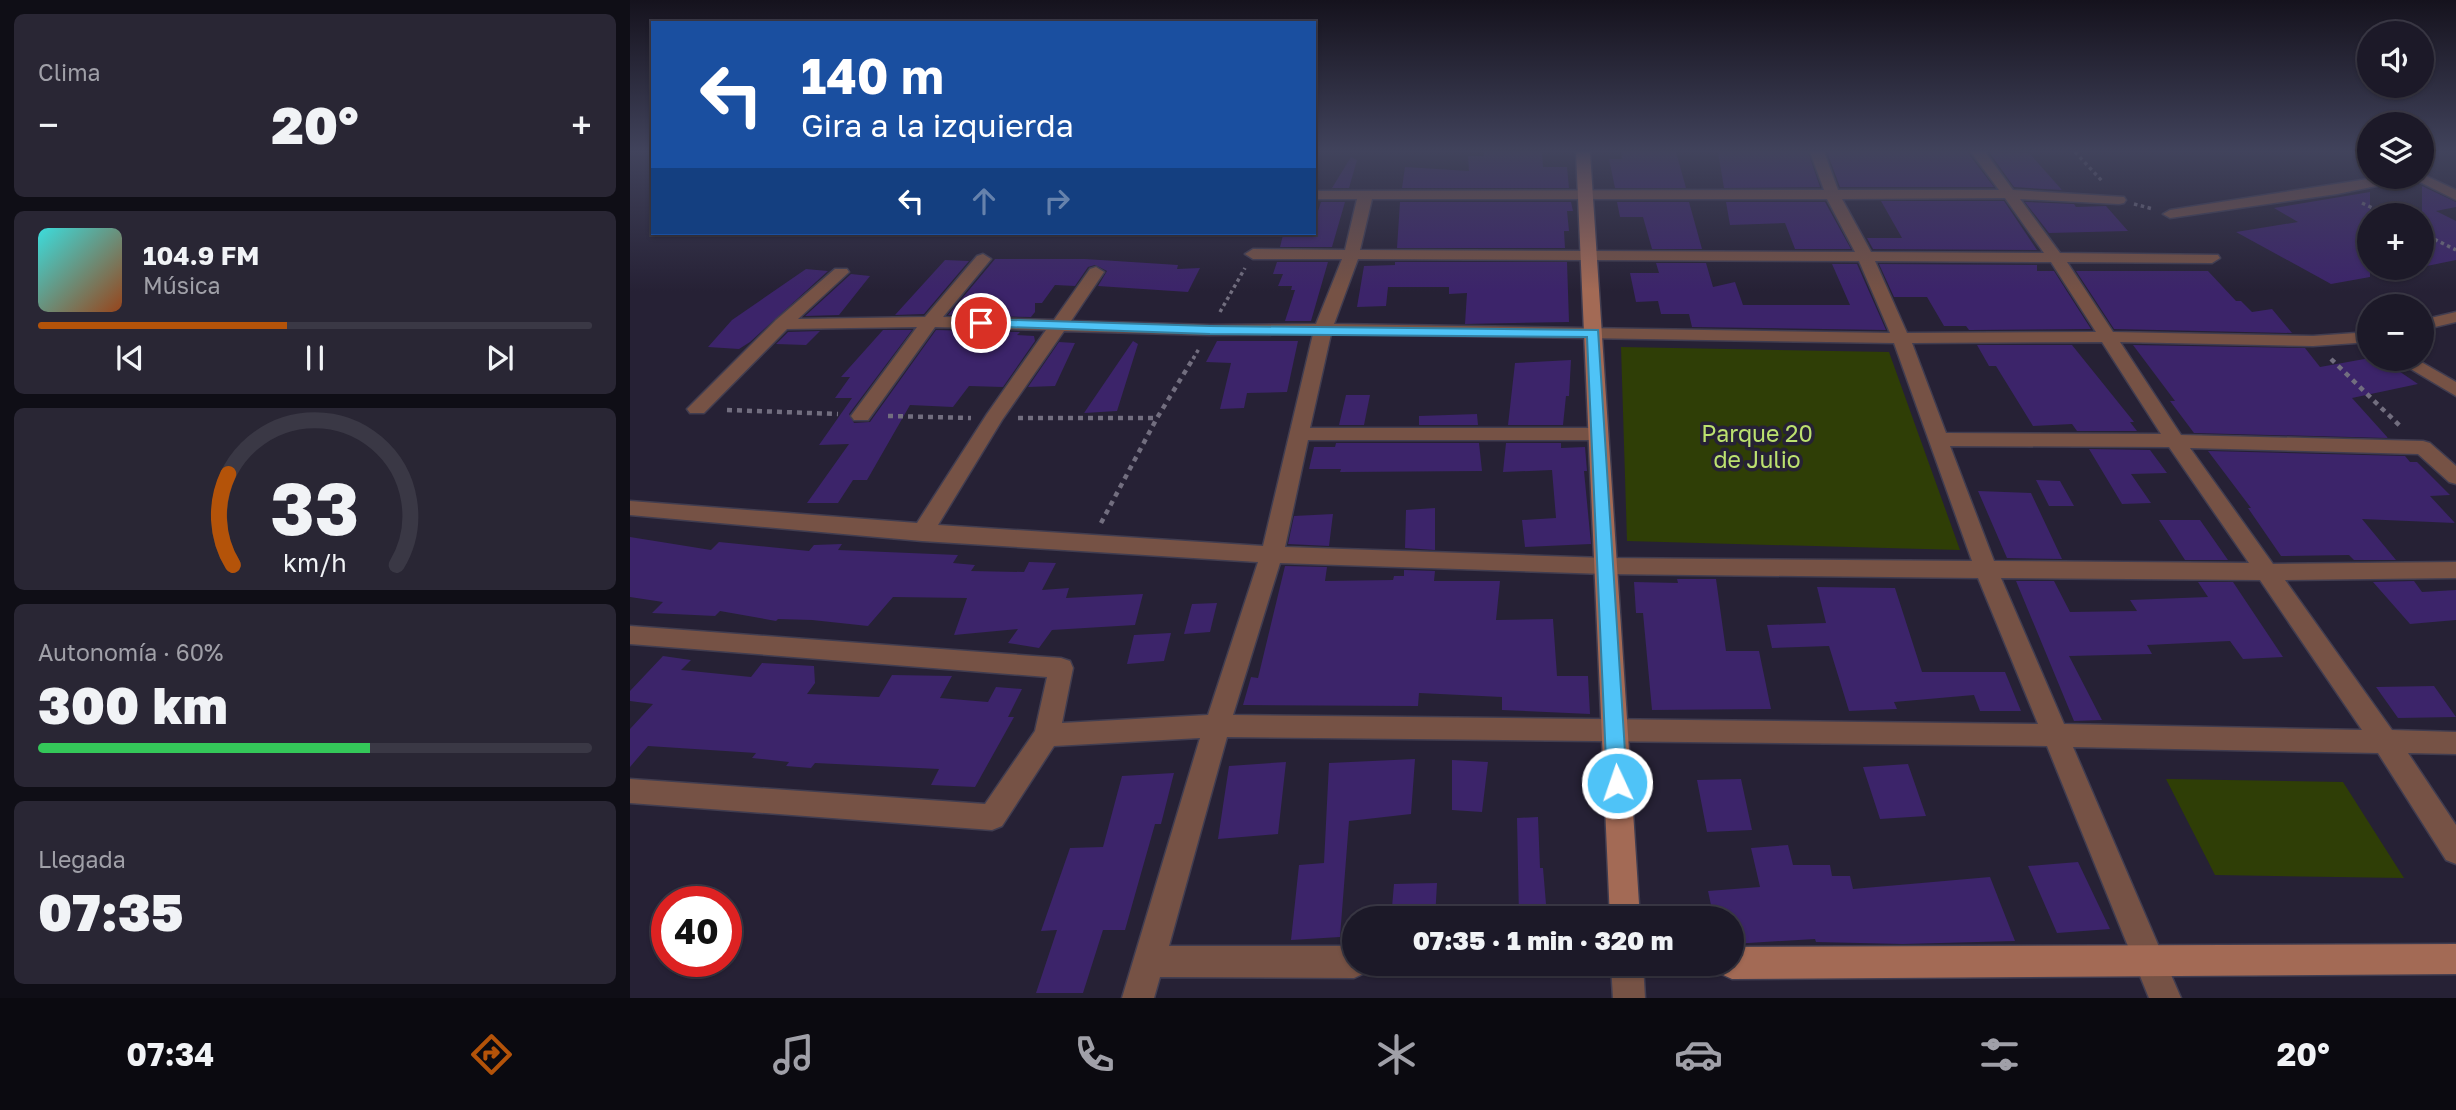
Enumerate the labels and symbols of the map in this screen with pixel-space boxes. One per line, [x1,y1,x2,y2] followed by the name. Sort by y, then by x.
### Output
[951,293,1011,353] pin
[1701,419,1813,473] park label: Parque 20 de Julio
[1580,746,1654,820] position arrow
[651,886,742,977] speed limit sign: 40

